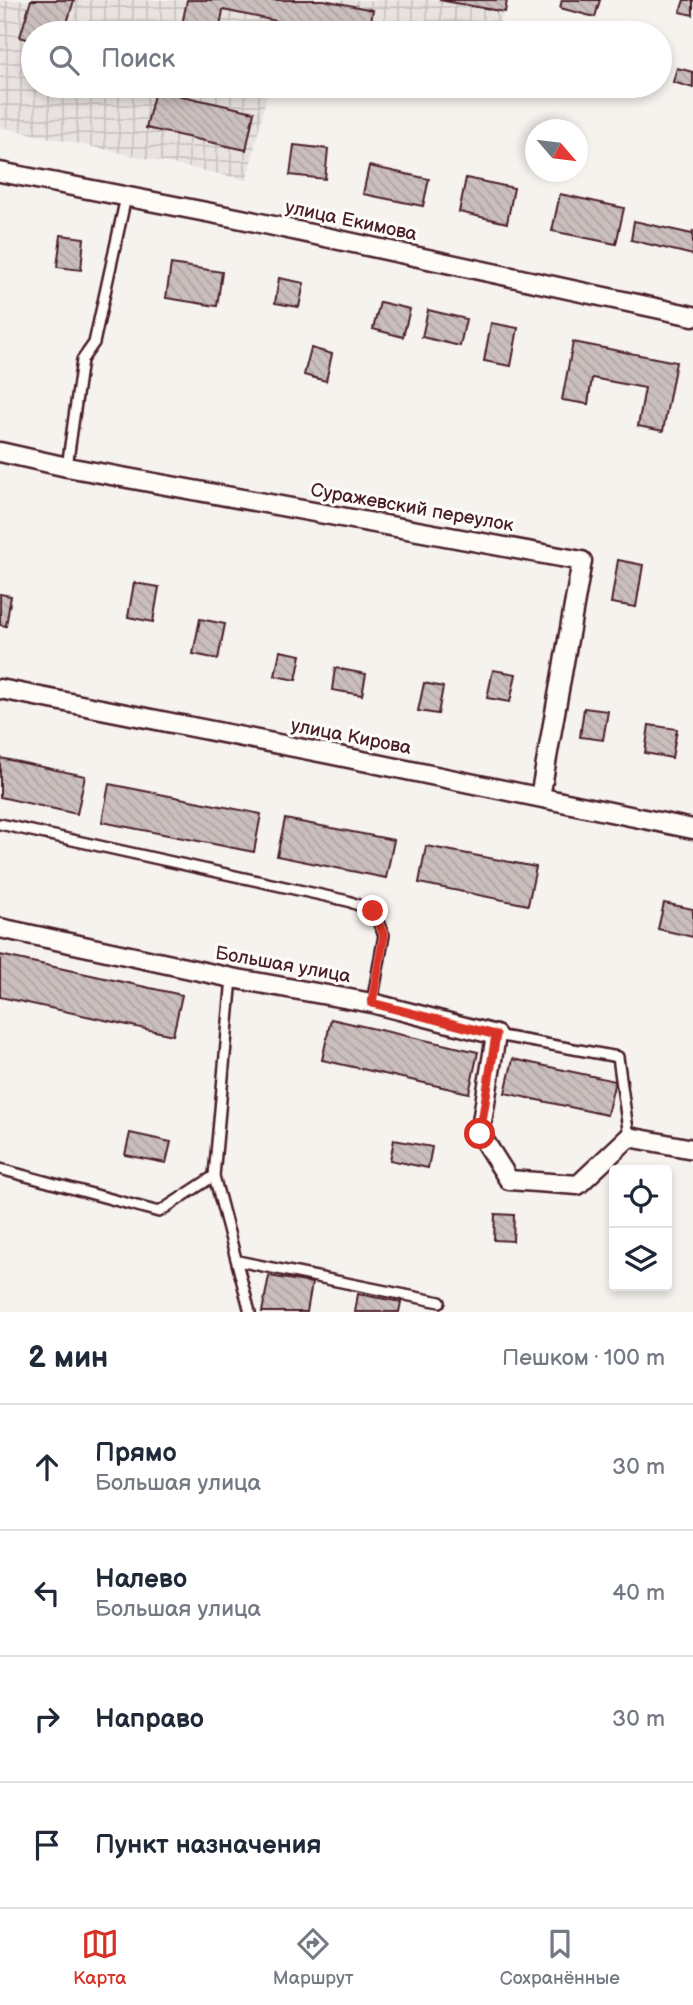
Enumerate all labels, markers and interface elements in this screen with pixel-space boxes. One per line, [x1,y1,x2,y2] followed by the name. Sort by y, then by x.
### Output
[21,21,672,98] search box
[45,41,83,79] icon: search
[101,44,175,75] text: Поиск
[525,119,588,182] north arrow
[283,196,419,246] street label: улица Екимова
[309,479,515,537] street label: Суражевский переулок
[289,714,413,760] street label: улица Кирова
[357,895,388,926] route end
[213,942,353,988] street label: Большая улица
[464,1118,495,1149] route start
[609,1165,672,1291] map controls
[609,1165,672,1228] button: locate
[609,1228,672,1291] button: layers
[28,1340,108,1376] text: 2 мин
[502,1344,665,1372] text: Пешком · 100 m
[95,1438,177,1469] text: Прямо
[28,1448,66,1486] icon: ahead
[612,1453,665,1481] text: 30 m
[95,1469,261,1497] text: Большая улица
[95,1564,187,1595] text: Налево
[28,1574,66,1612] icon: left
[612,1579,665,1607] text: 40 m
[95,1595,261,1623] text: Большая улица
[28,1700,66,1738] icon: right
[95,1704,204,1735] text: Направо
[612,1705,665,1733] text: 30 m
[28,1826,66,1864] icon: arrive
[95,1830,321,1861] text: Пункт назначения
[73,1925,127,1990] tab: Карта
[273,1925,354,1990] tab: Маршрут
[500,1925,620,1990] tab: Сохранённые

